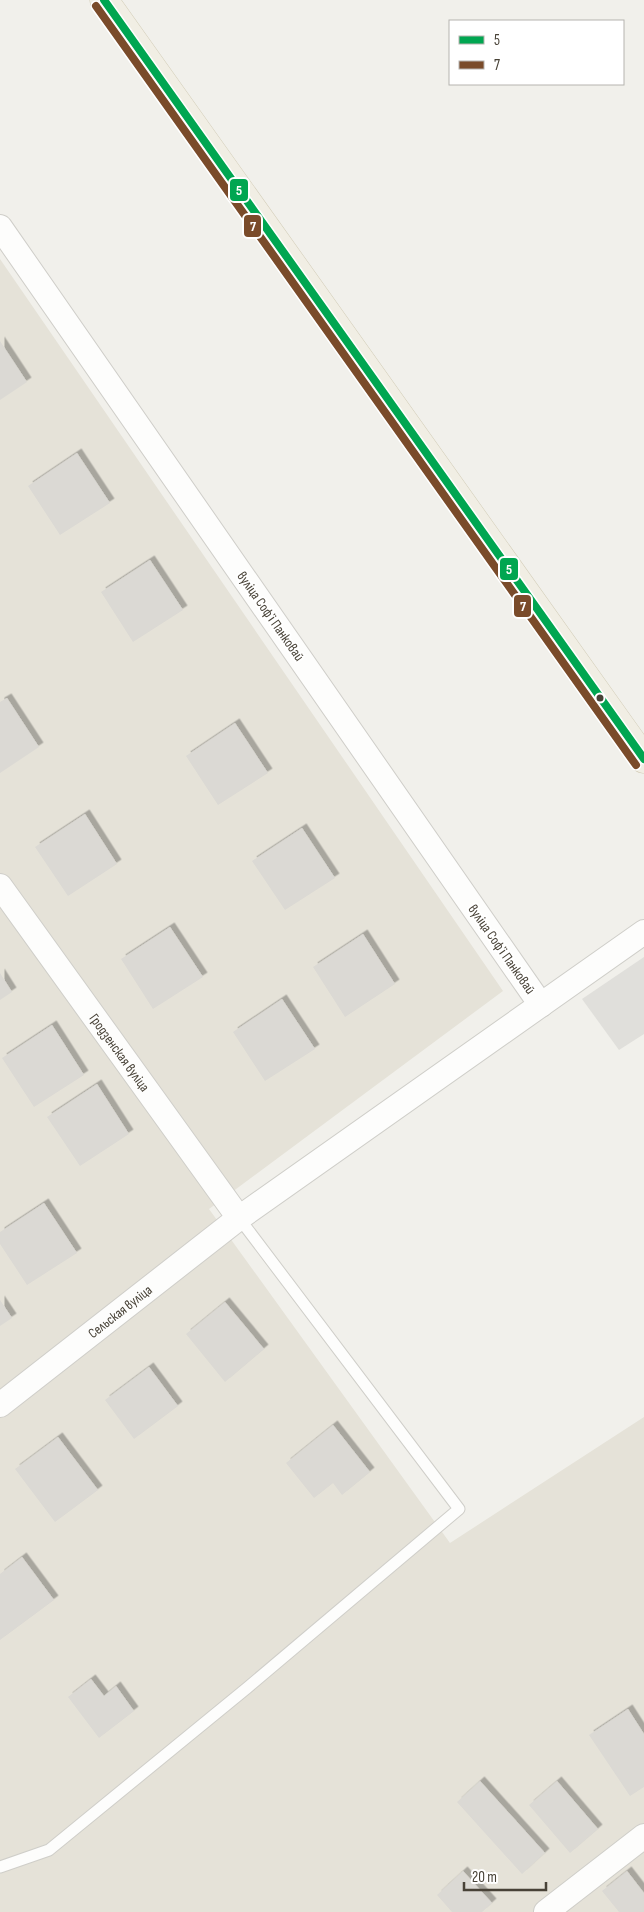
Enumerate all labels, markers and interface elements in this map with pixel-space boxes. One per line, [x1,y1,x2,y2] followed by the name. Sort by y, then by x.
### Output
[449,20,624,85] legend
[494,31,500,50] text: 5
[494,56,500,75] text: 7
[229,178,249,202] line badge: 5
[236,182,242,199] text: 5
[243,214,262,238] line badge: 7
[250,218,257,235] text: 7
[499,557,519,581] line badge: 5
[506,561,512,578] text: 5
[233,568,308,664] street label: вуліца Софʼі Панковай
[513,594,532,618] line badge: 7
[520,598,527,615] text: 7
[595,693,605,703] unlabelled marker
[464,901,539,997] street label: вуліца Софʼі Панковай
[86,1010,153,1095] street label: Гродзенская вуліца
[85,1281,155,1342] street label: Сельская вуліца
[464,1860,546,1892] scale bar
[472,1868,497,1887] text: 20 m

